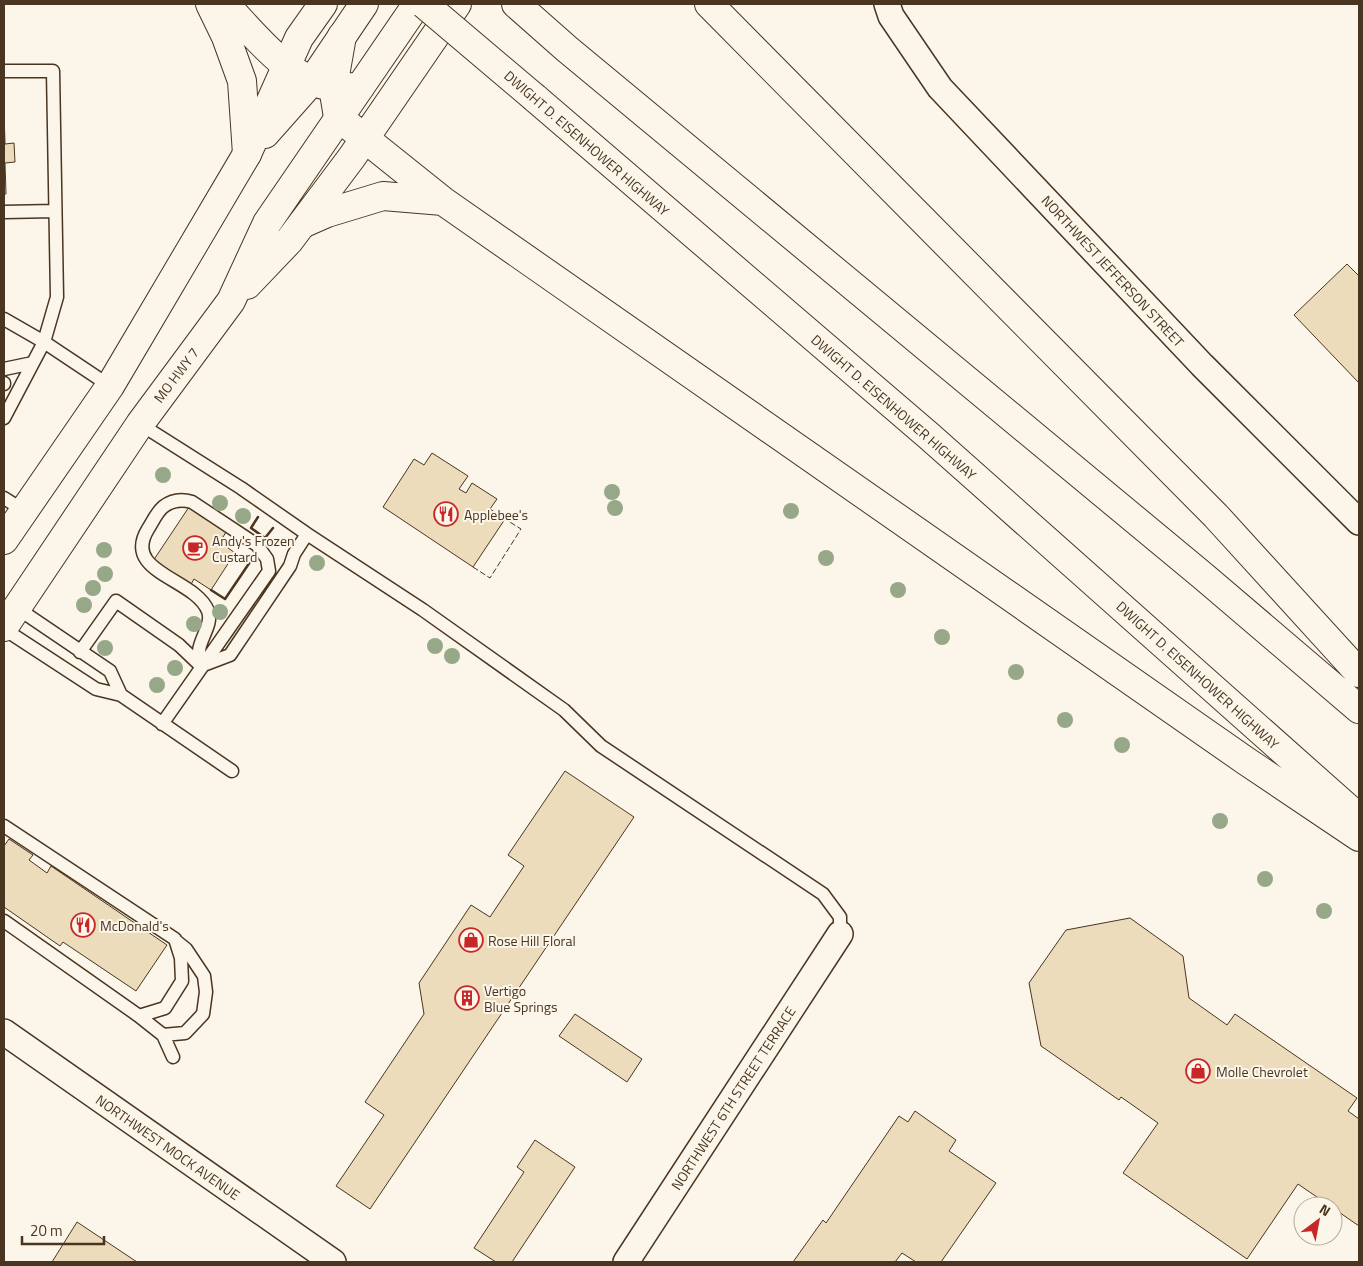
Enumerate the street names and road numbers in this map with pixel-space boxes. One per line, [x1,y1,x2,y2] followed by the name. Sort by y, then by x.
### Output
[500,65,675,221] street label: DWIGHT D. EISENHOWER HIGHWAY
[1037,190,1190,352] street label: NORTHWEST JEFFERSON STREET
[807,329,982,485] street label: DWIGHT D. EISENHOWER HIGHWAY
[148,343,204,407] street label: MO HWY 7
[1112,596,1285,754] street label: DWIGHT D. EISENHOWER HIGHWAY
[666,1002,801,1194] street label: NORTHWEST 6TH STREET TERRACE
[92,1089,245,1205] street label: NORTHWEST MOCK AVENUE

